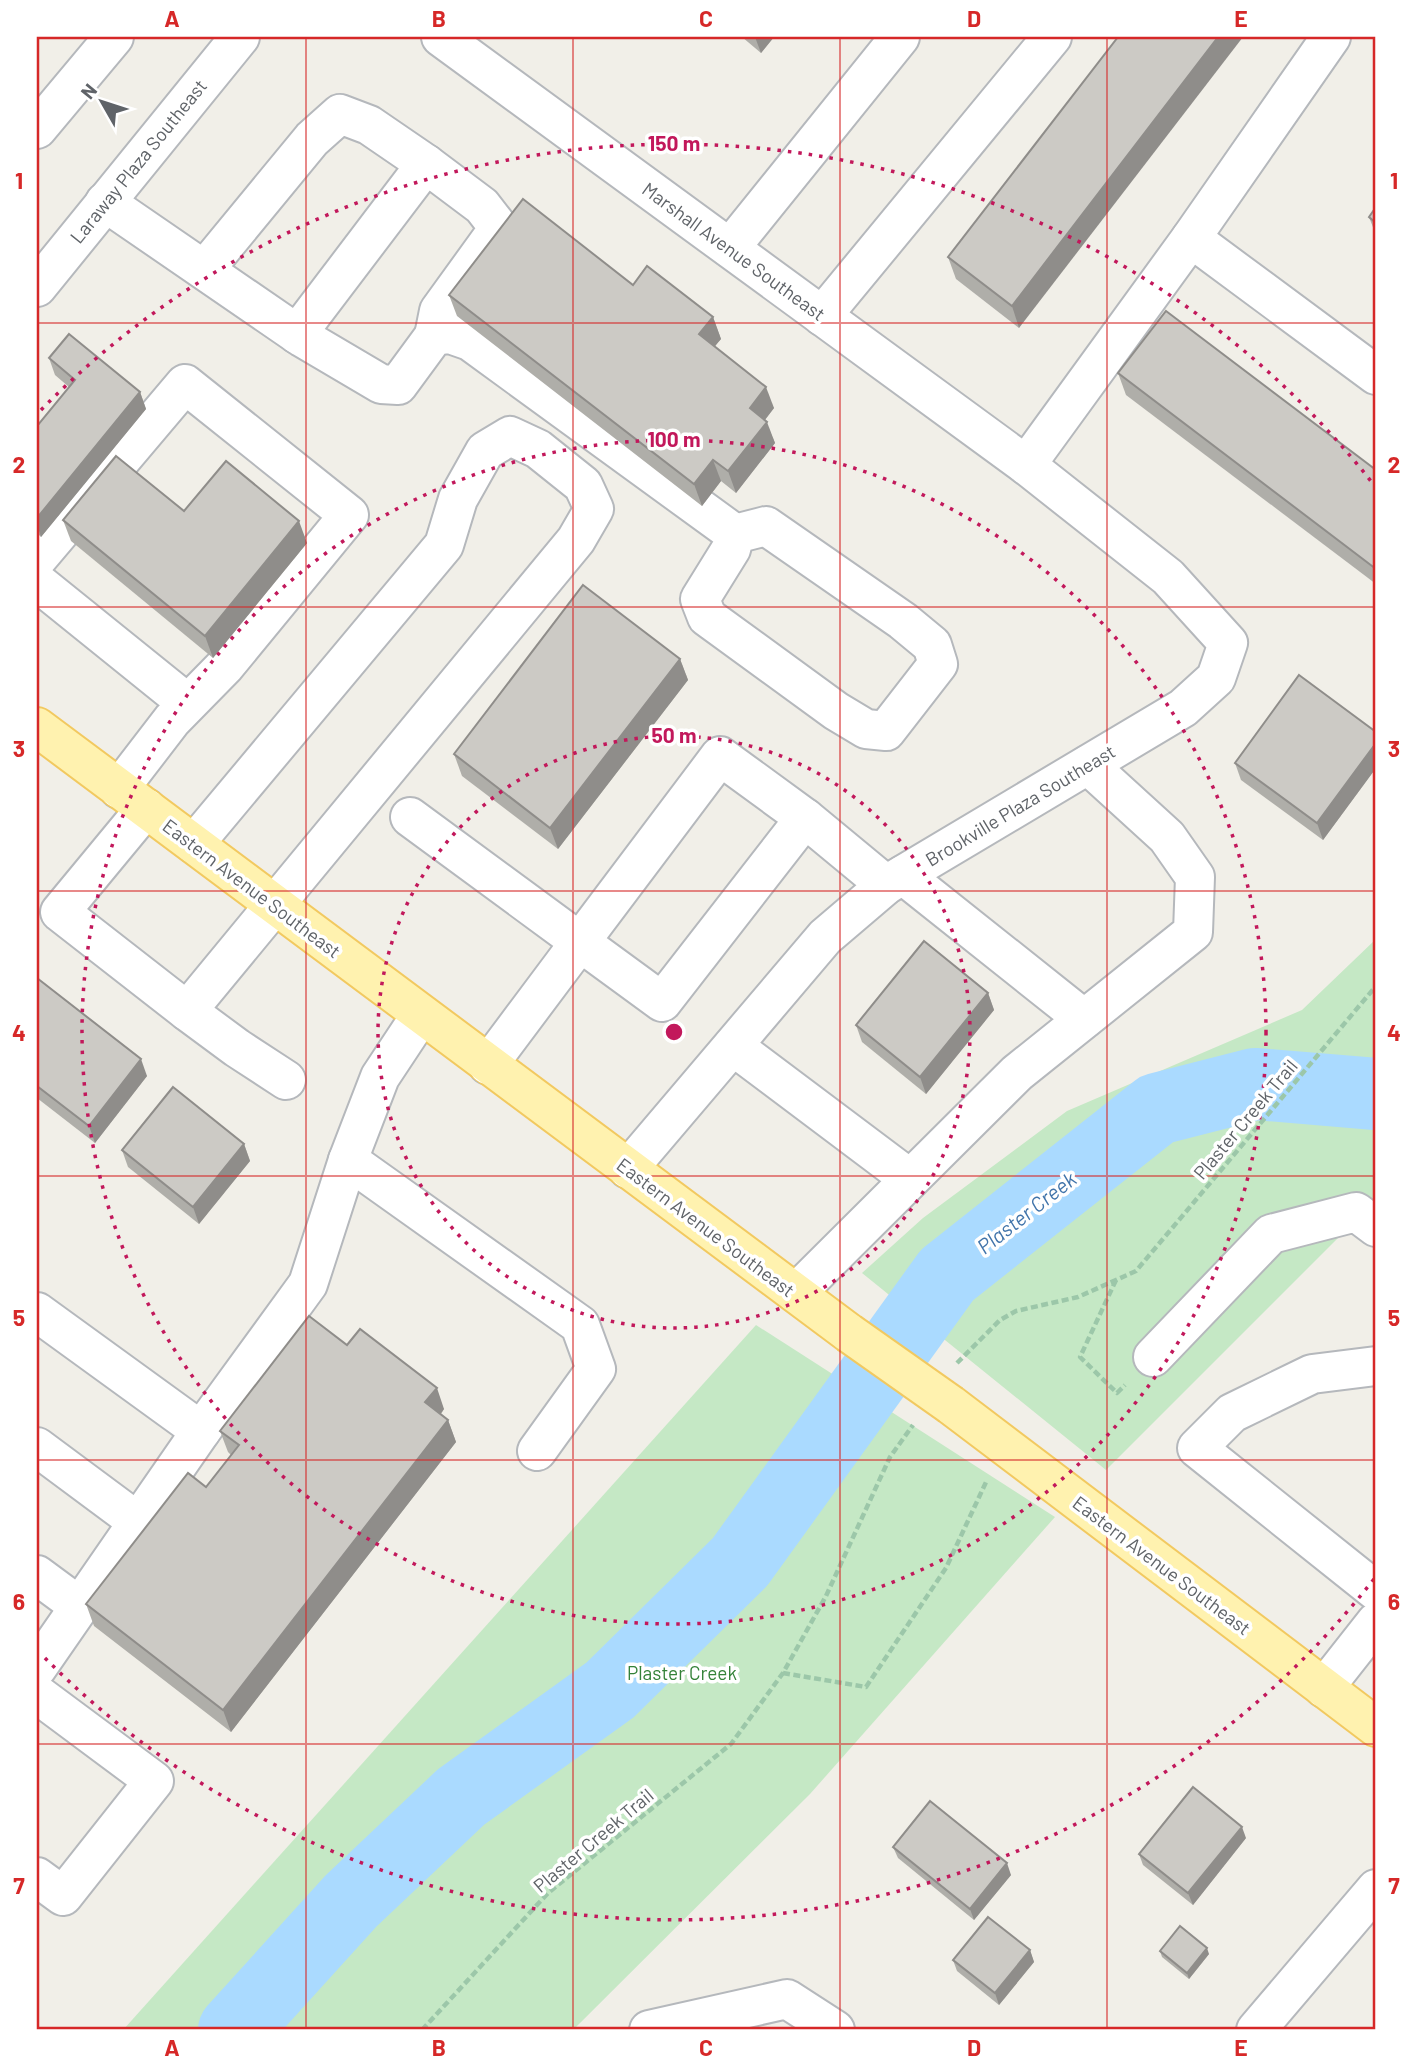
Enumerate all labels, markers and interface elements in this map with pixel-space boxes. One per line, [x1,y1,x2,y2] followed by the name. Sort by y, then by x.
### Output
[164,4,180,32] text: A
[432,4,446,32] text: B
[699,4,713,32] text: C
[967,4,981,32] text: D
[1234,4,1248,32] text: E
[66,66,136,136] north arrow
[65,74,211,248] street label: Laraway Plaza Southeast
[75,79,101,103] text: N
[648,130,700,155] text: 150 m
[15,166,23,194] text: 1
[1390,166,1398,194] text: 1
[638,177,830,325] street label: Marshall Avenue Southeast
[647,426,701,451] text: 100 m
[13,450,25,478] text: 2
[1388,450,1400,478] text: 2
[651,722,697,747] text: 50 m
[13,734,25,762] text: 3
[1388,734,1400,762] text: 3
[921,739,1119,871] street label: Brookville Plaza Southeast
[159,814,345,962] street label: Eastern Avenue Southeast
[12,1018,26,1046] text: 4
[1387,1018,1401,1046] text: 4
[662,1020,686,1044] centre of rings
[1188,1054,1302,1184] street label: Plaster Creek Trail
[613,1153,799,1301] street label: Eastern Avenue Southeast
[972,1165,1081,1258] water label: Plaster Creek
[13,1303,25,1331] text: 5
[1388,1303,1400,1331] text: 5
[1069,1491,1255,1639] street label: Eastern Avenue Southeast
[13,1587,25,1615] text: 6
[1388,1587,1400,1615] text: 6
[627,1661,737,1684] park label: Plaster Creek
[528,1783,658,1897] street label: Plaster Creek Trail
[13,1871,25,1899] text: 7
[1388,1871,1400,1899] text: 7
[164,2033,180,2061] text: A
[432,2033,446,2061] text: B
[699,2033,713,2061] text: C
[967,2033,981,2061] text: D
[1234,2033,1248,2061] text: E

